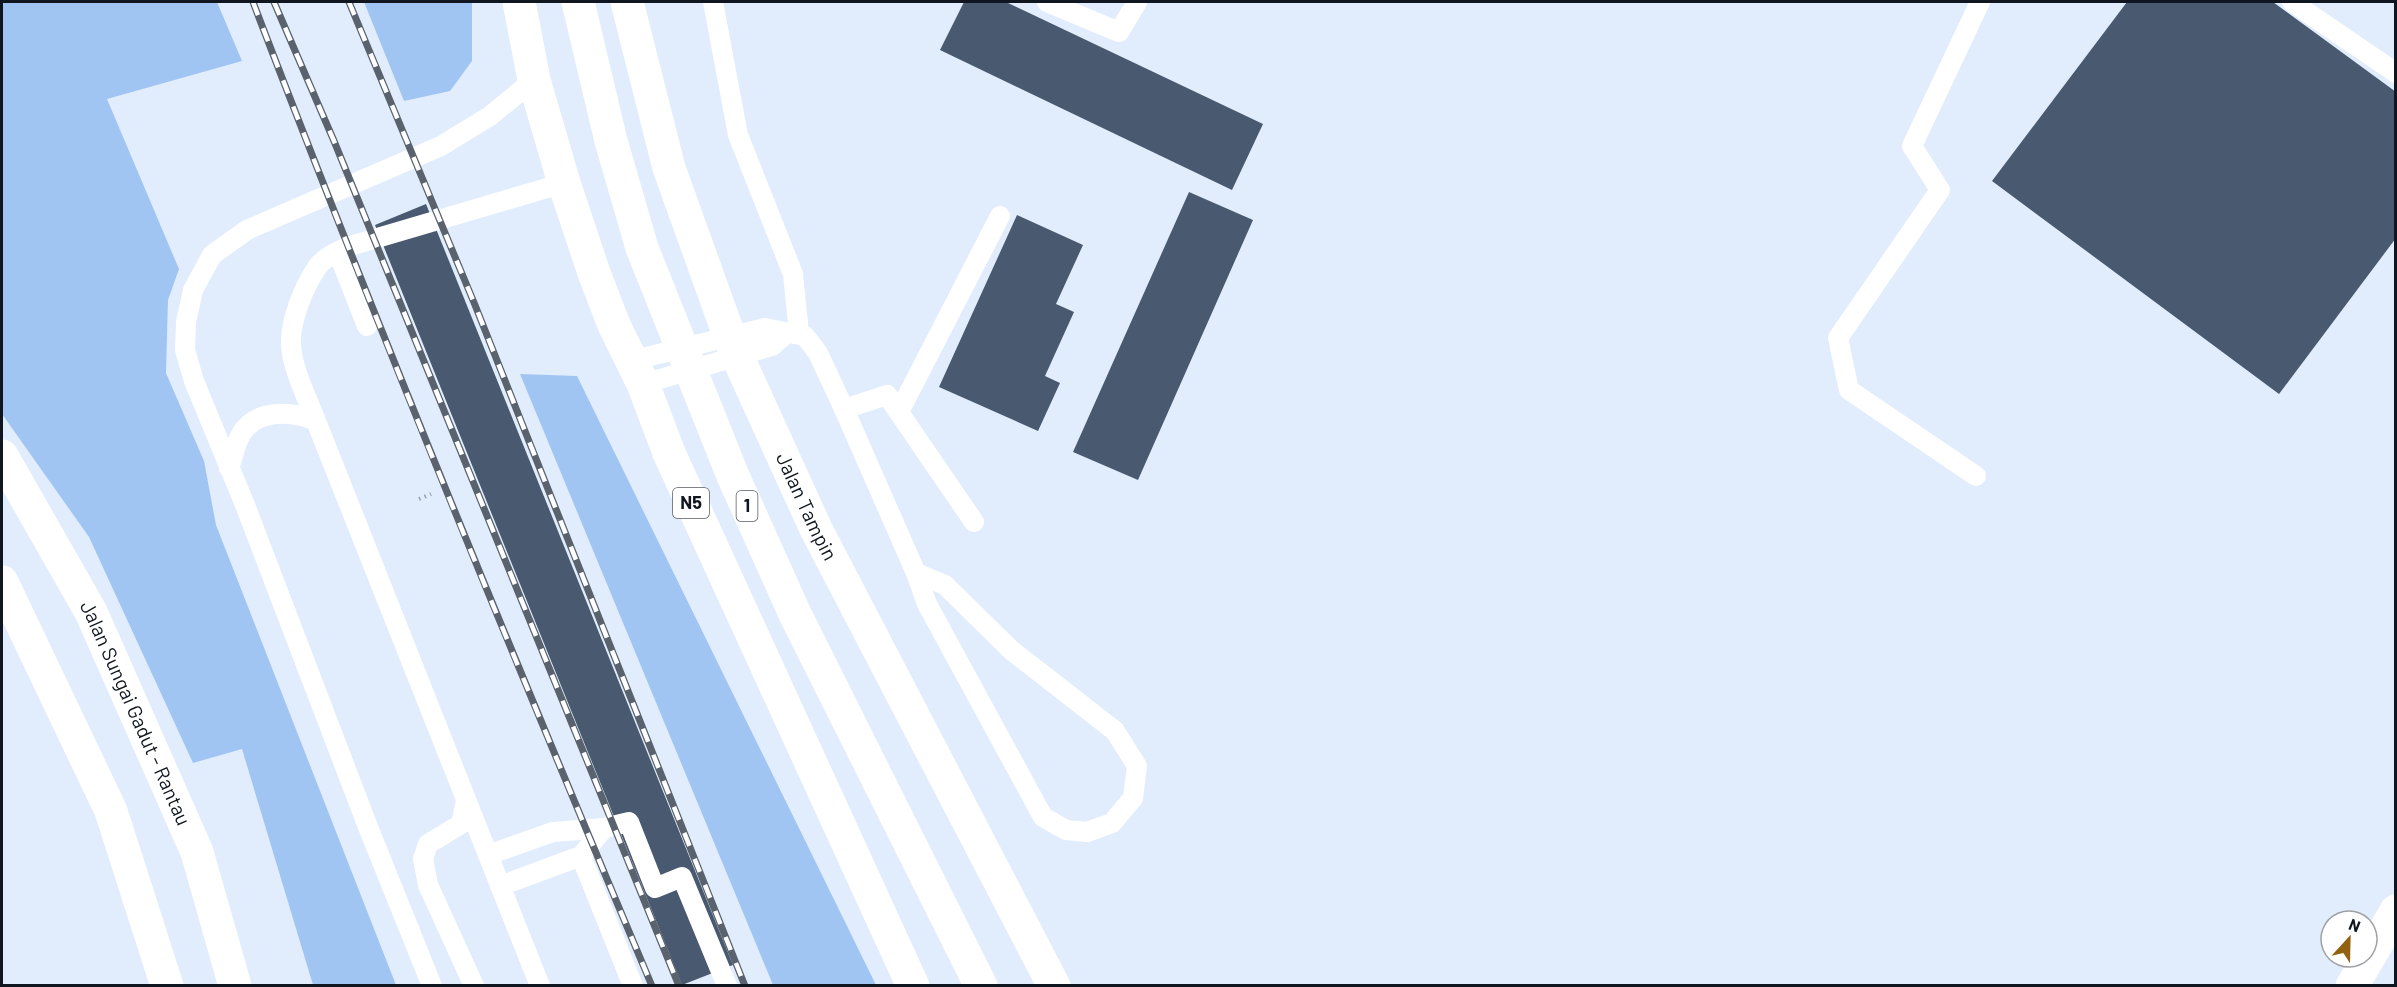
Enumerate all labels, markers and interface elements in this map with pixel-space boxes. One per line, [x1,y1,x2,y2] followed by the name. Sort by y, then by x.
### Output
[772,449,843,564] street label: Jalan Tampin
[673,488,709,518] road number: N5
[736,491,758,521] road number: 1
[76,596,197,829] street label: Jalan Sungai Gadut - Rantau
[2319,909,2379,969] north arrow
[2346,914,2363,935] text: N

